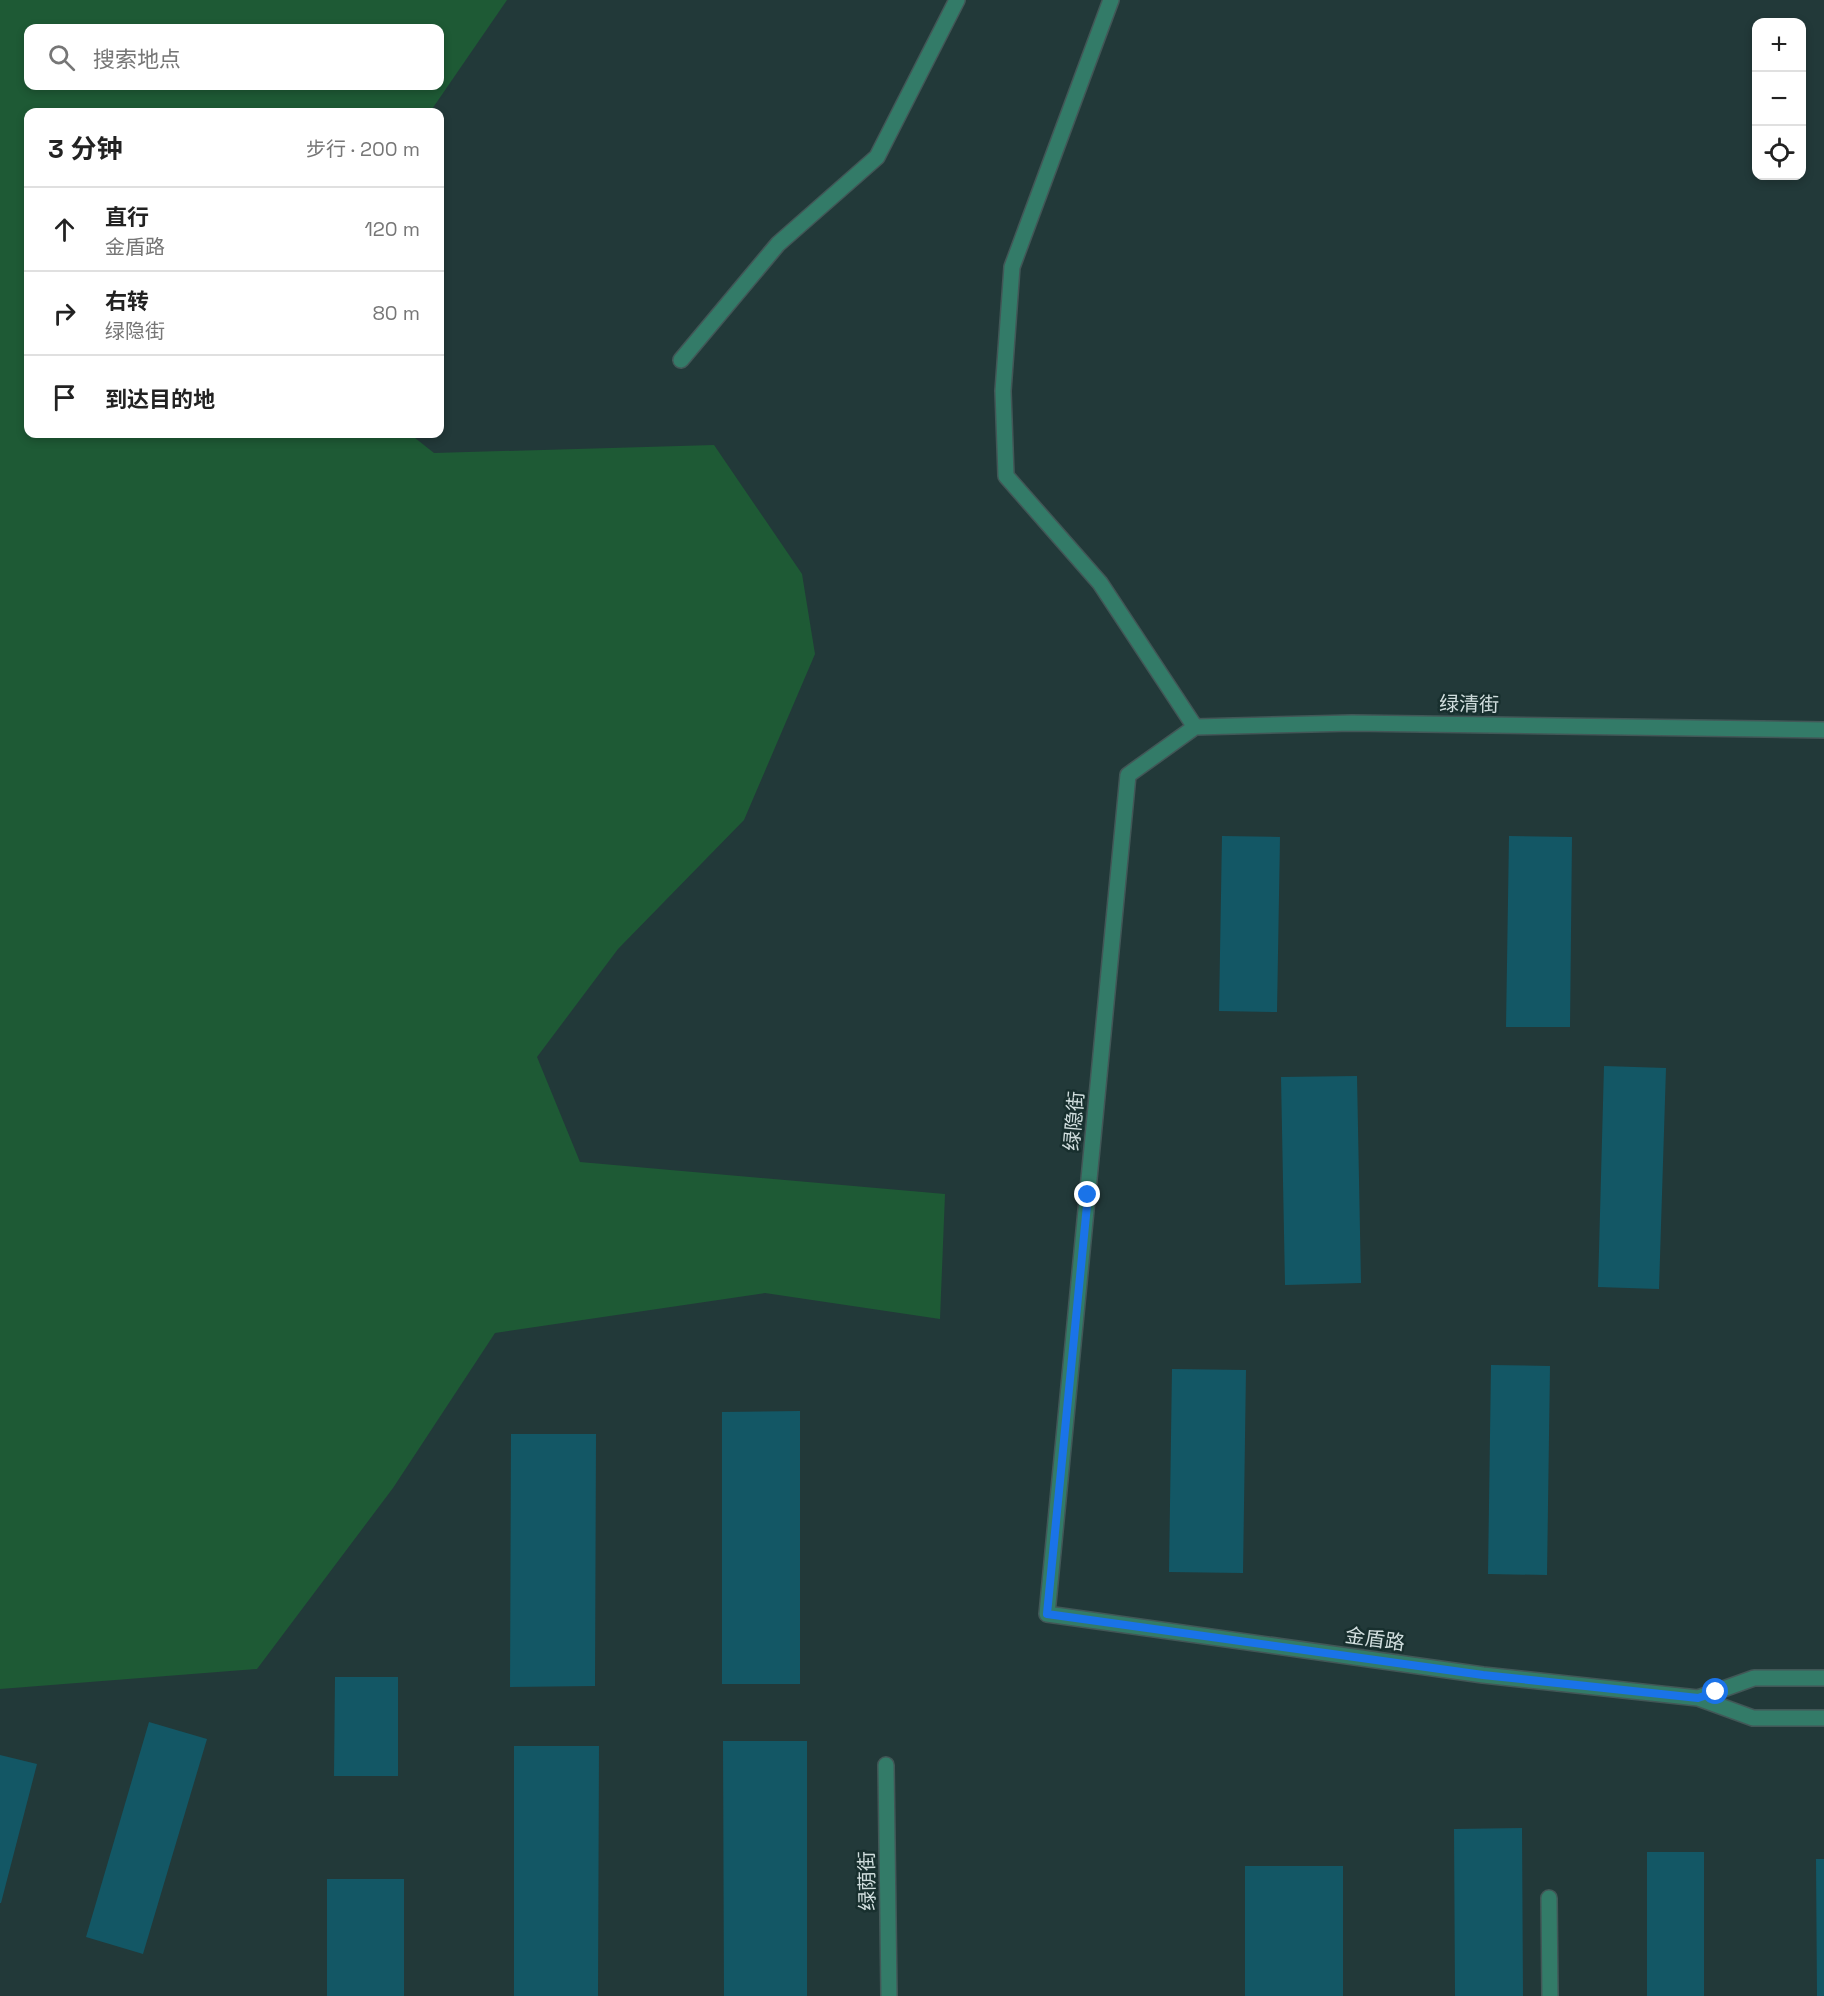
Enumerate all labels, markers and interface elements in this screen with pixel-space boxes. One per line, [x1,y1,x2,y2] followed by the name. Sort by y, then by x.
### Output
[1752,18,1806,180] map controls
[1752,18,1806,72] button: +
[24,24,444,90] search box
[45,41,78,74] icon: search
[93,45,181,73] text: 搜索地点
[1752,72,1806,126] button: −
[1752,126,1806,180] button: locate
[48,132,122,166] text: 3 分钟
[306,136,420,162] text: 步行 · 200 m
[105,203,149,231] text: 直行
[48,213,81,246] icon: ahead
[364,216,420,242] text: 120 m
[105,234,165,260] text: 金盾路
[105,287,149,315] text: 右转
[48,297,81,330] icon: right
[372,300,420,326] text: 80 m
[105,318,165,344] text: 绿隐街
[48,381,81,414] icon: arrive
[105,385,215,413] text: 到达目的地
[1439,690,1499,718] street label: 绿清街
[1058,1090,1090,1152] street label: 绿隐街
[1074,1181,1100,1207] route end
[1343,1622,1407,1656] street label: 金盾路
[1702,1678,1728,1704] route start
[853,1851,881,1911] street label: 绿荫街

